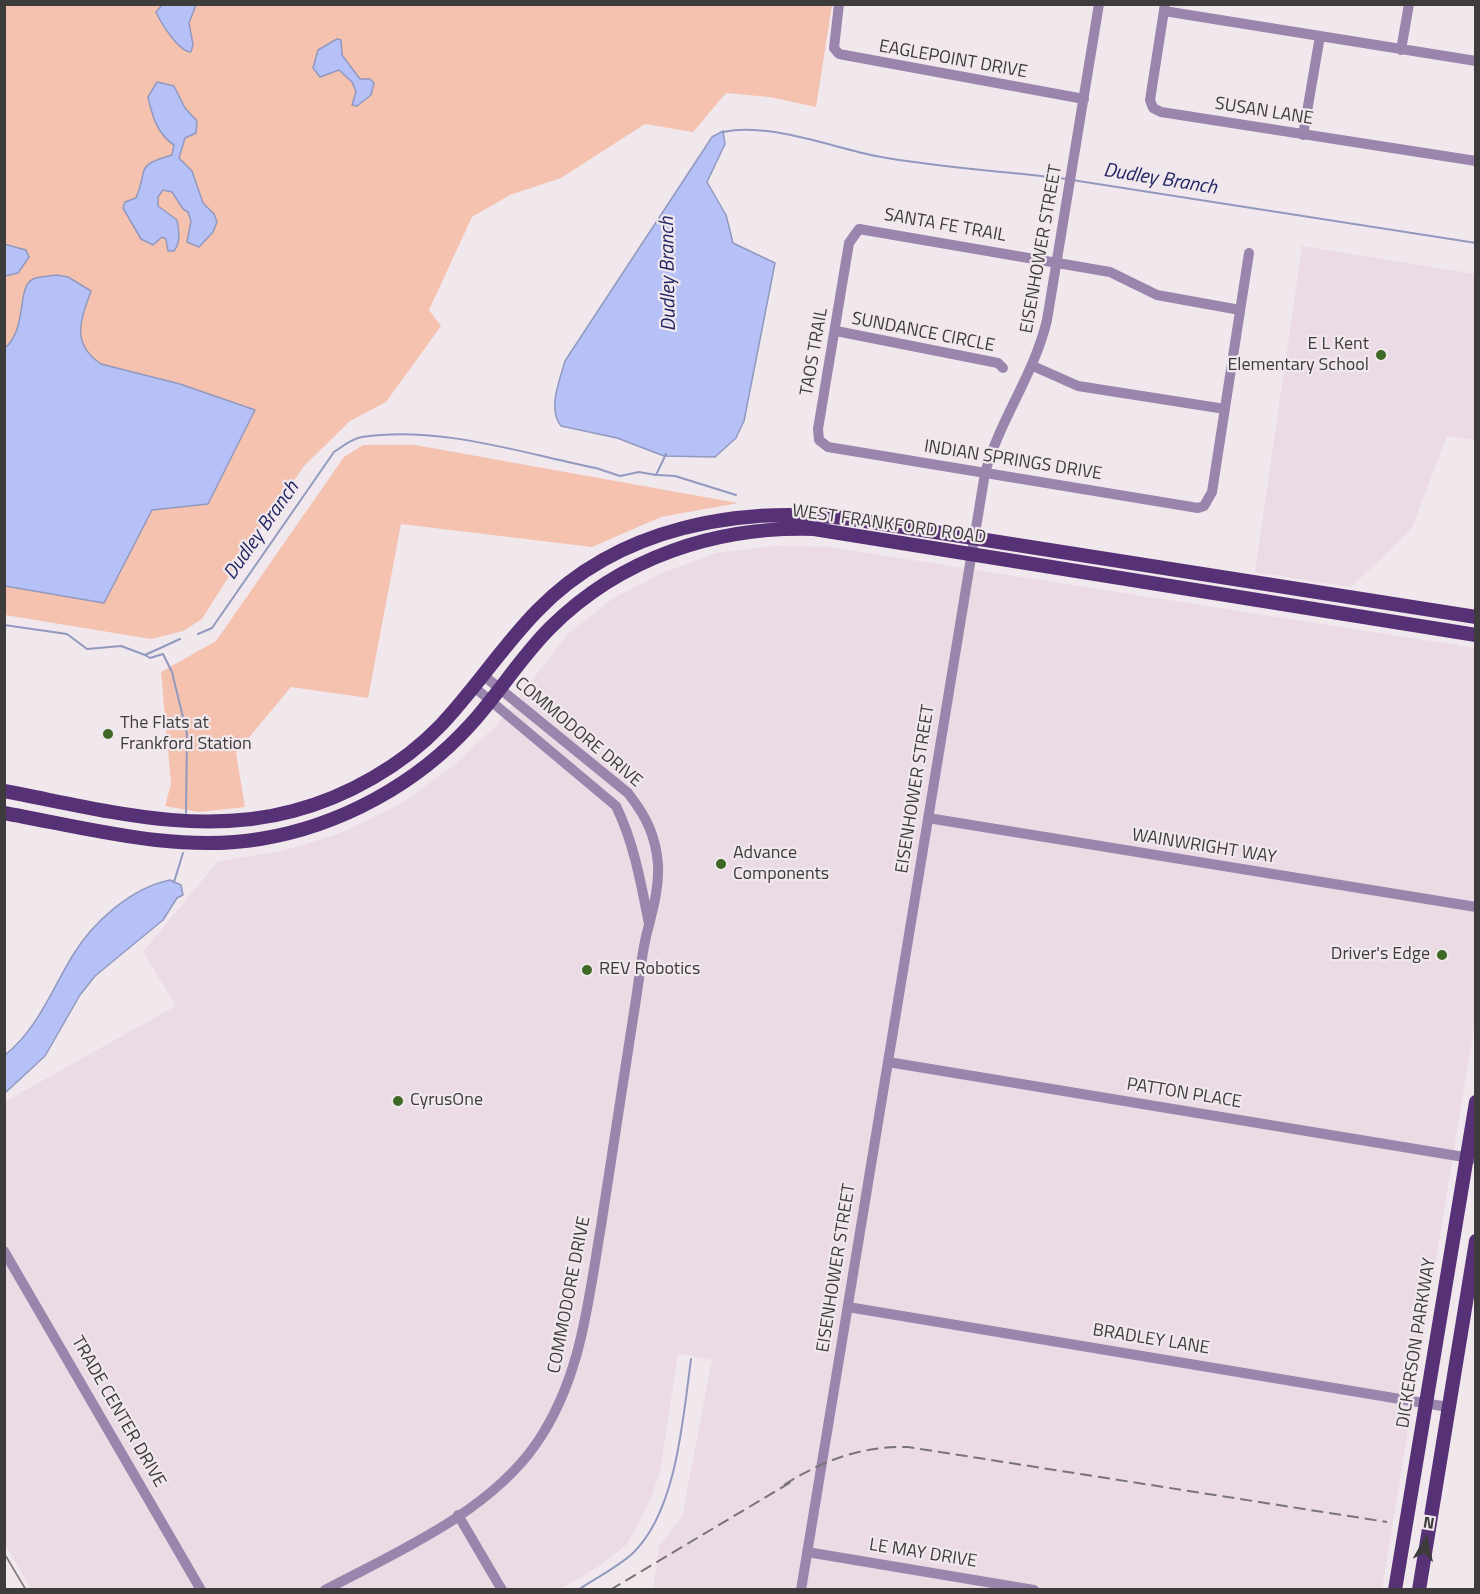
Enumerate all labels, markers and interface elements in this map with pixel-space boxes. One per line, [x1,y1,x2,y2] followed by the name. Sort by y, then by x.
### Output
[877,36,1029,84] street label: EAGLEPOINT DRIVE
[1213,94,1315,130] street label: SUSAN LANE
[1102,159,1218,201] water label: Dudley Branch
[1017,163,1067,335] street label: EISENHOWER STREET
[882,205,1008,247] street label: SANTA FE TRAIL
[656,216,682,332] water label: Dudley Branch
[797,306,833,398] street label: TAOS TRAIL
[850,309,996,357] street label: SUNDANCE CIRCLE
[1227,334,1369,376] place label: E L Kent Elementary School
[1374,348,1388,362] marker: E L Kent Elementary School
[922,436,1104,486] street label: INDIAN SPRINGS DRIVE
[219,477,305,585] water label: Dudley Branch
[791,501,987,549] street label: WEST FRANKFORD ROAD
[510,673,646,793] street label: COMMODORE DRIVE
[892,703,940,875] street label: EISENHOWER STREET
[120,713,252,756] place label: The Flats at Frankford Station
[101,727,115,741] marker: The Flats at Frankford Station
[1130,825,1278,869] street label: WAINWRIGHT WAY
[733,843,829,886] place label: Advance Components
[714,857,728,871] marker: Advance Components
[1331,944,1430,966] place label: Driver's Edge
[1435,948,1449,962] marker: Driver's Edge
[599,959,700,981] place label: REV Robotics
[580,963,594,977] marker: REV Robotics
[1125,1074,1243,1114] street label: PATTON PLACE
[410,1090,483,1112] place label: CyrusOne
[391,1094,405,1108] marker: CyrusOne
[813,1182,861,1354] street label: EISENHOWER STREET
[544,1215,596,1375] street label: COMMODORE DRIVE
[1393,1256,1441,1430] street label: DICKERSON PARKWAY
[1091,1320,1211,1360] street label: BRADLEY LANE
[66,1333,170,1491] street label: TRADE CENTER DRIVE
[1396,1510,1456,1570] north arrow
[1421,1510,1436,1535] text: N
[868,1535,978,1573] street label: LE MAY DRIVE

